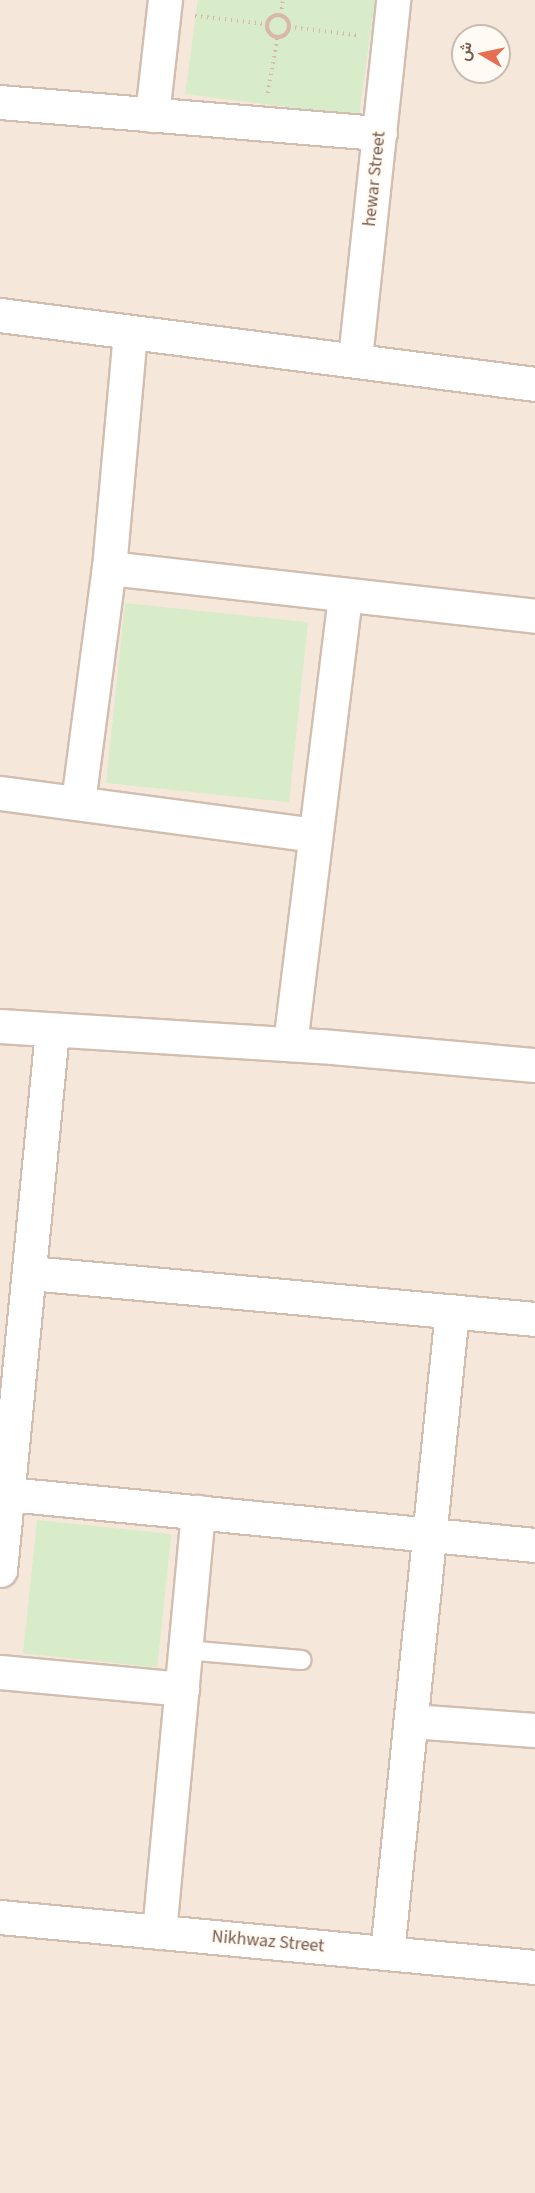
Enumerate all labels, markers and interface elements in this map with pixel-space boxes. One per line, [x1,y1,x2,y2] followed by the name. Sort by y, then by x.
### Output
[451,24,511,84] north arrow
[453,40,478,63] text: ش
[359,130,391,228] street label: hewar Street
[211,1926,325,1958] street label: Nikhwaz Street

